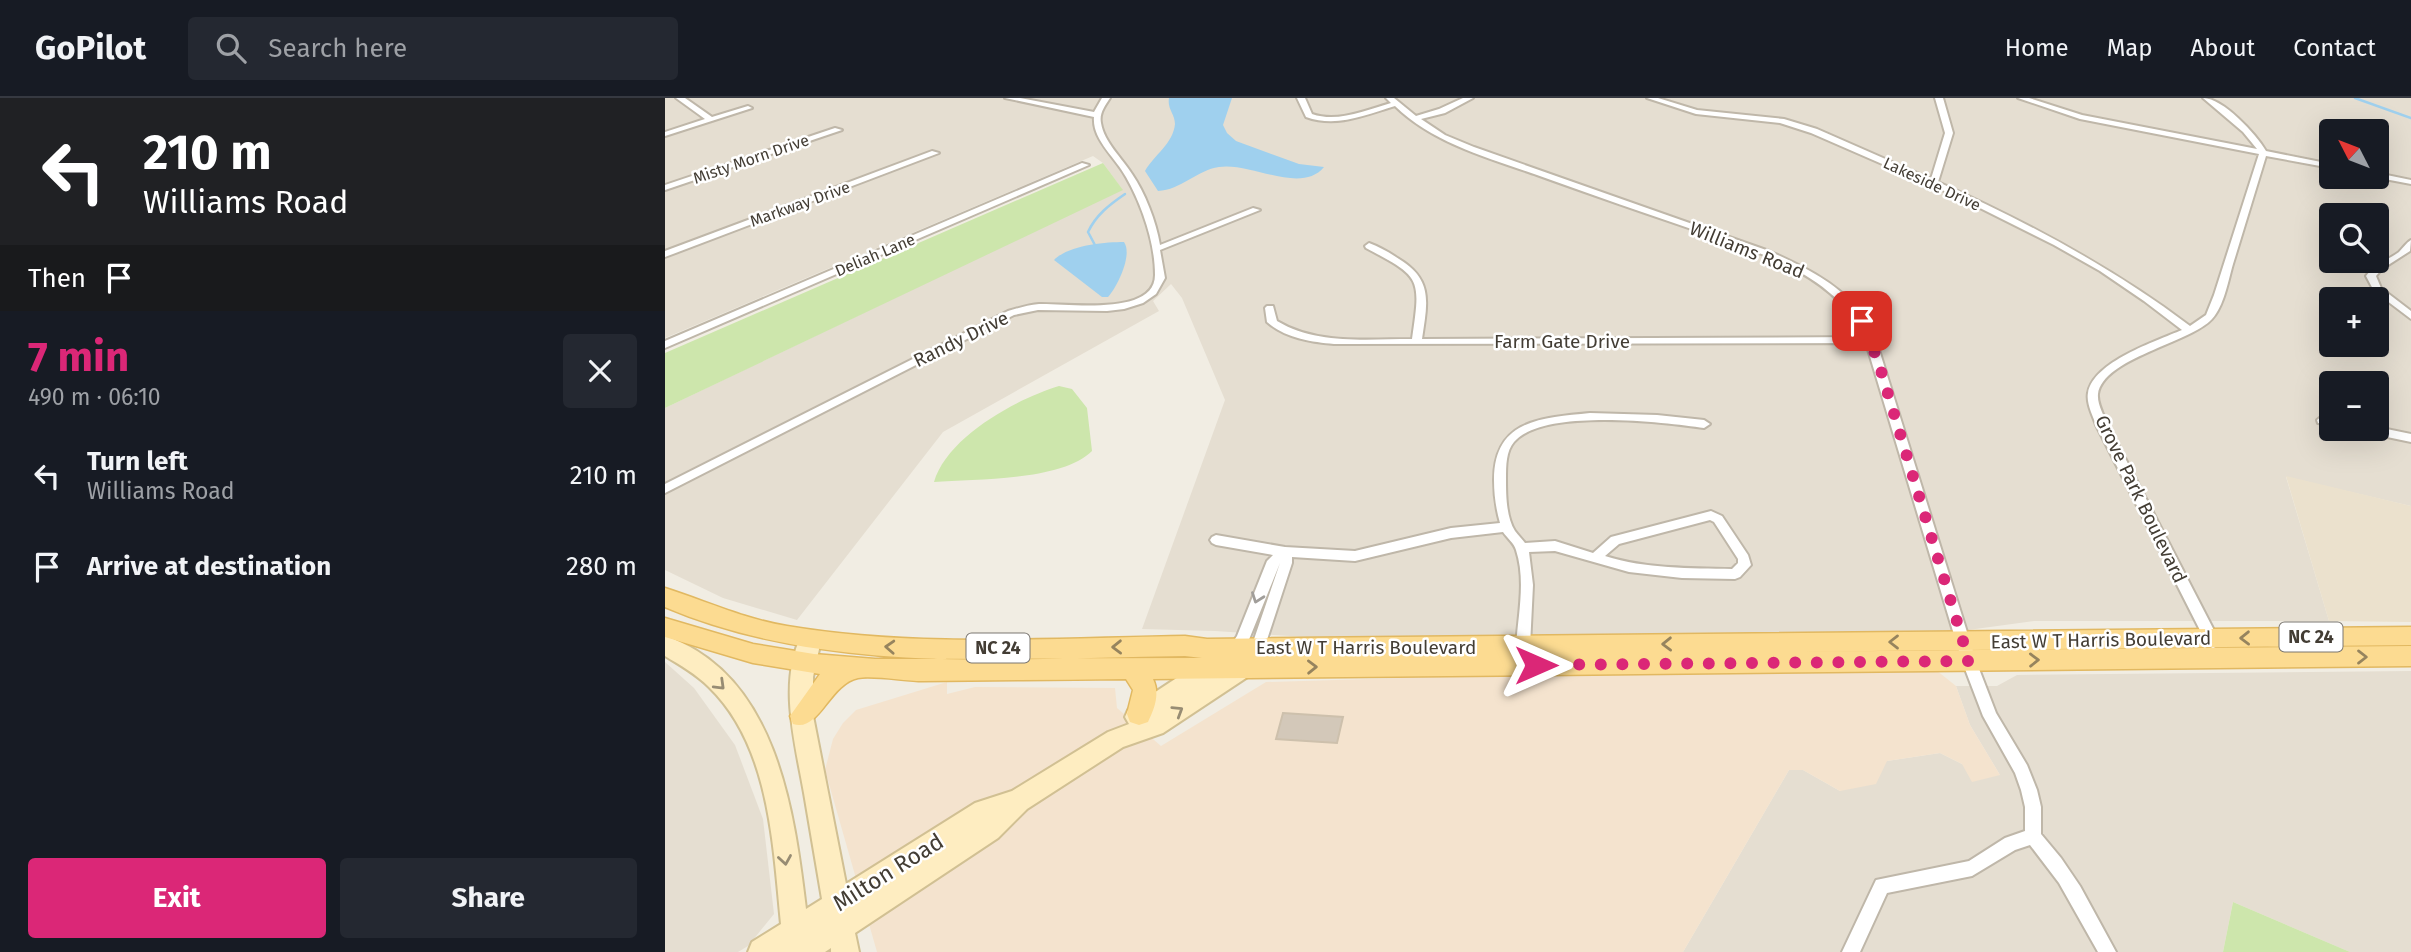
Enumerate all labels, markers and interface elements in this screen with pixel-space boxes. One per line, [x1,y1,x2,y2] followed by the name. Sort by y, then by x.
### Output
[188,17,678,80] search box
[35,28,146,68] text: GoPilot
[212,29,250,67] icon: search
[268,33,407,64] text: Search here
[2005,34,2069,62] text: Home
[2107,34,2153,62] text: Map
[2191,34,2255,62] text: About
[2293,34,2376,62] text: Contact
[2319,119,2389,189] north arrow
[2319,119,2389,441] map controls
[143,123,272,182] text: 210 m
[28,126,119,217] icon: left
[691,130,811,188] street label: Misty Morn Drive
[1880,153,1984,215] street label: Lakeside Drive
[747,177,853,231] street label: Markway Drive
[143,183,348,221] text: Williams Road
[2319,203,2389,273] button: search
[1686,217,1808,283] street label: Williams Road
[832,230,918,280] street label: Deliah Lane
[100,259,138,297] icon: arrive
[28,263,86,294] text: Then
[2319,287,2389,357] button: +
[1832,291,1892,351] pin
[1843,302,1881,340] icon: arrive
[910,306,1012,372] street label: Randy Drive
[1494,330,1630,353] street label: Farm Gate Drive
[28,332,129,382] text: 7 min
[563,334,637,408] button: close
[2319,371,2389,441] button: −
[28,383,161,411] text: 490 m · 06:10
[2090,411,2192,587] street label: Grove Park Boulevard
[87,446,188,477] text: Turn left
[28,457,66,495] icon: left
[570,460,637,491] text: 210 m
[87,477,235,505] text: Williams Road
[28,548,66,586] icon: arrive
[87,551,331,582] text: Arrive at destination
[566,551,637,582] text: 280 m
[1252,591,1266,603] one-way arrow
[2279,622,2343,652] road number: NC 24
[1991,627,2211,653] street label: East W T Harris Boulevard
[1499,628,1573,702] position arrow
[2239,630,2250,646] one-way arrow
[967,634,1029,662] road number: NC 24
[1889,634,1899,650] one-way arrow
[1256,636,1476,659] street label: East W T Harris Boulevard
[1661,636,1672,652] one-way arrow
[884,639,895,654] one-way arrow
[1111,639,1122,655] one-way arrow
[2358,649,2368,665] one-way arrow
[2030,652,2040,668] one-way arrow
[1307,660,1318,675] one-way arrow
[712,676,725,689] one-way arrow
[1170,707,1183,719] one-way arrow
[828,827,948,917] street label: Milton Road
[777,854,792,866] one-way arrow
[28,858,326,938] button: Exit
[340,858,637,938] button: Share

